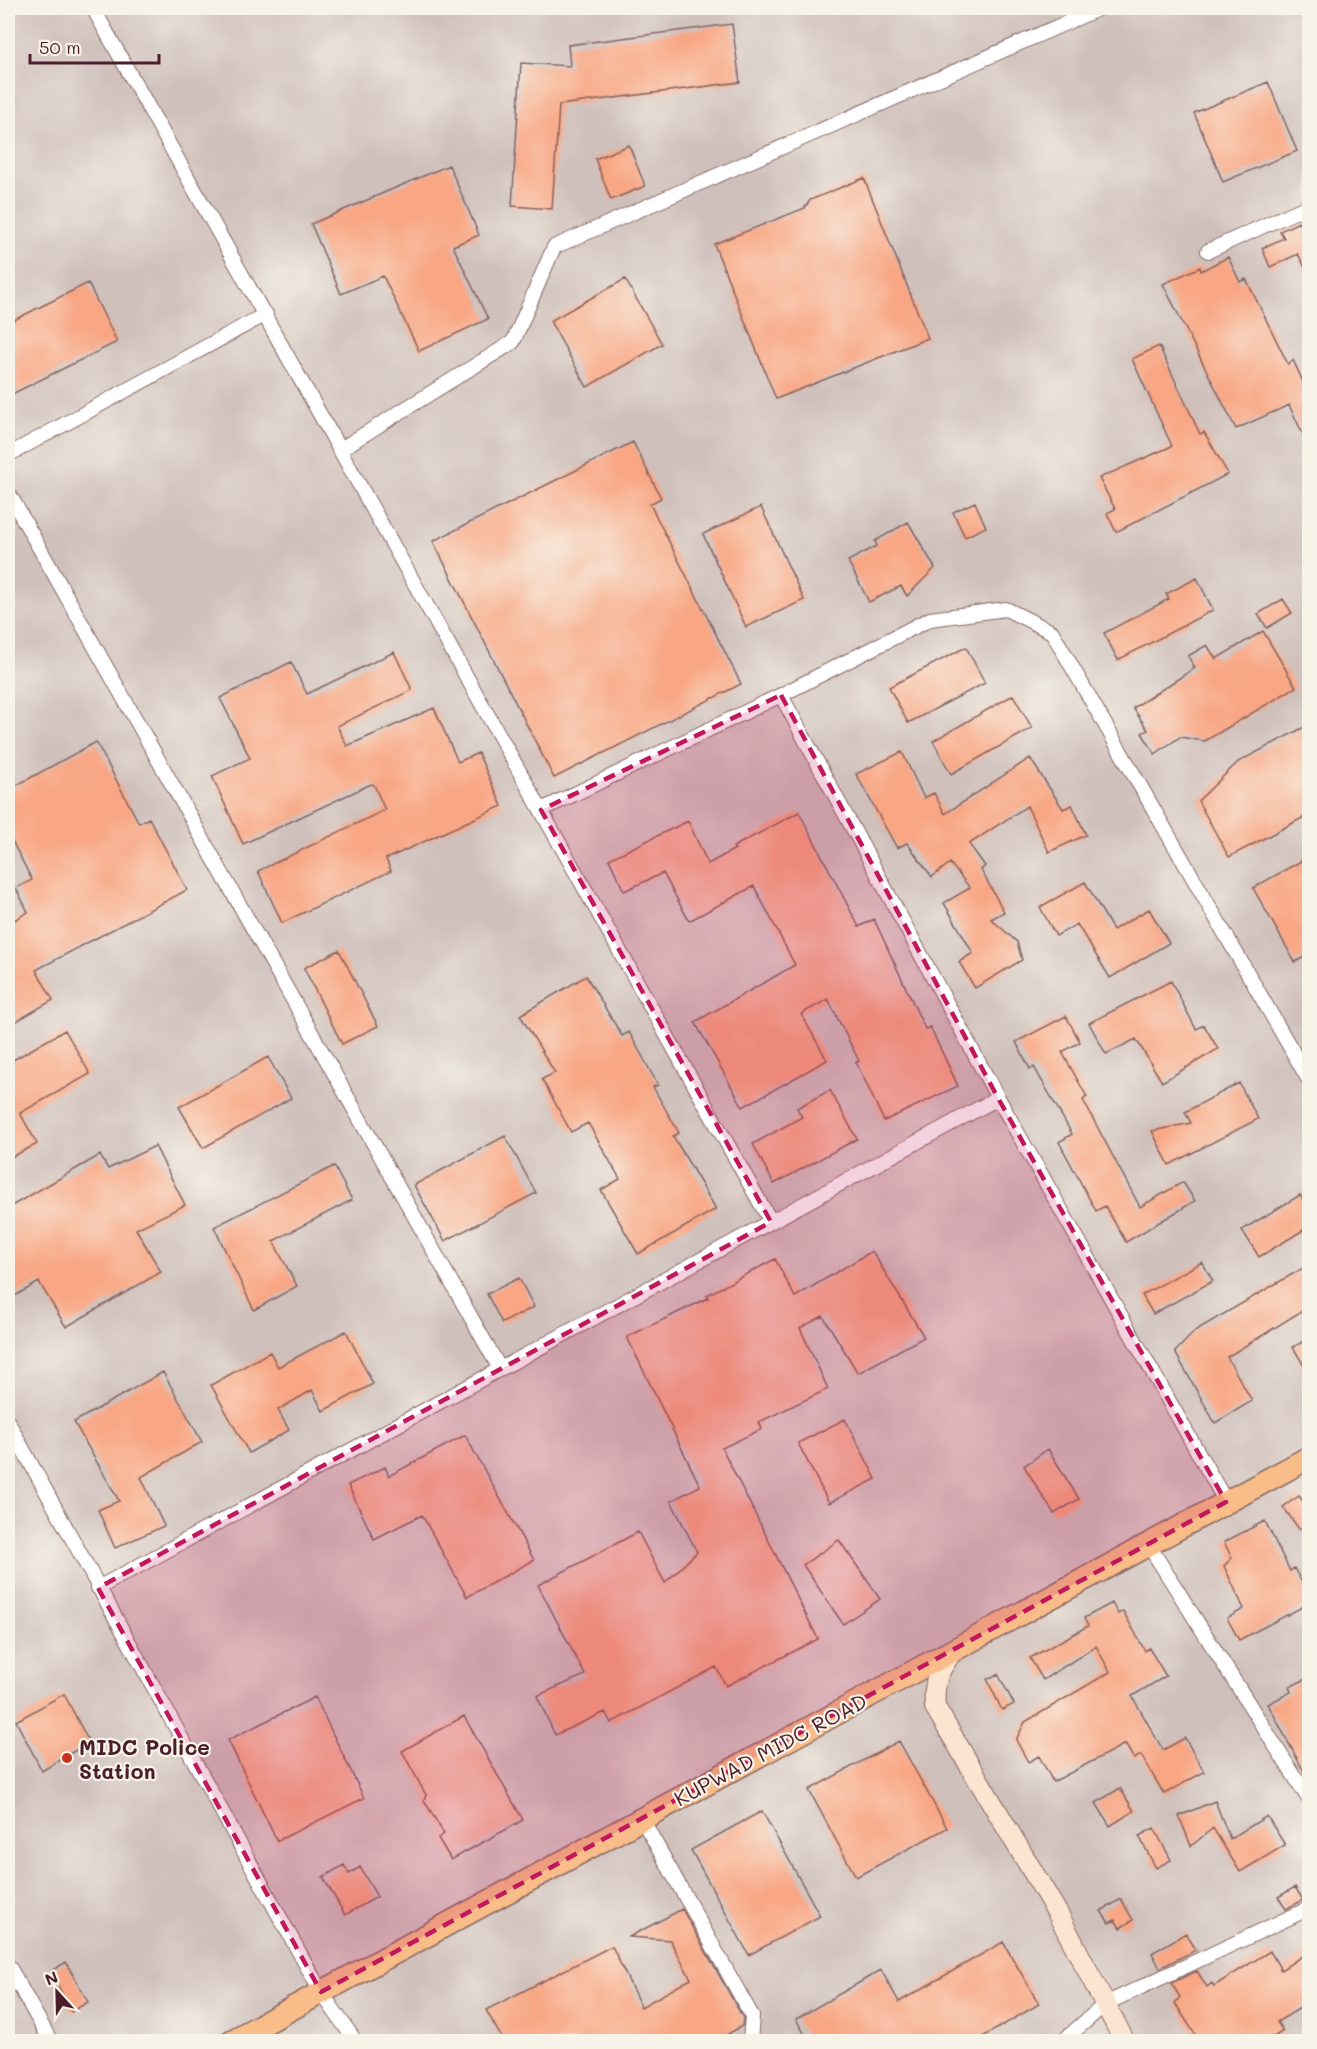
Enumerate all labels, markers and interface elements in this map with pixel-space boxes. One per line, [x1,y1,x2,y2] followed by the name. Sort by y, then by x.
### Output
[30,27,159,65] scale bar
[39,35,81,59] text: 50 m
[669,1687,871,1811] street label: KUPWAD MIDC ROAD
[79,1733,210,1784] place label: MIDC Police Station
[60,1751,74,1765] marker: MIDC Police Station
[27,1962,87,2022] north arrow
[42,1966,61,1990] text: N

